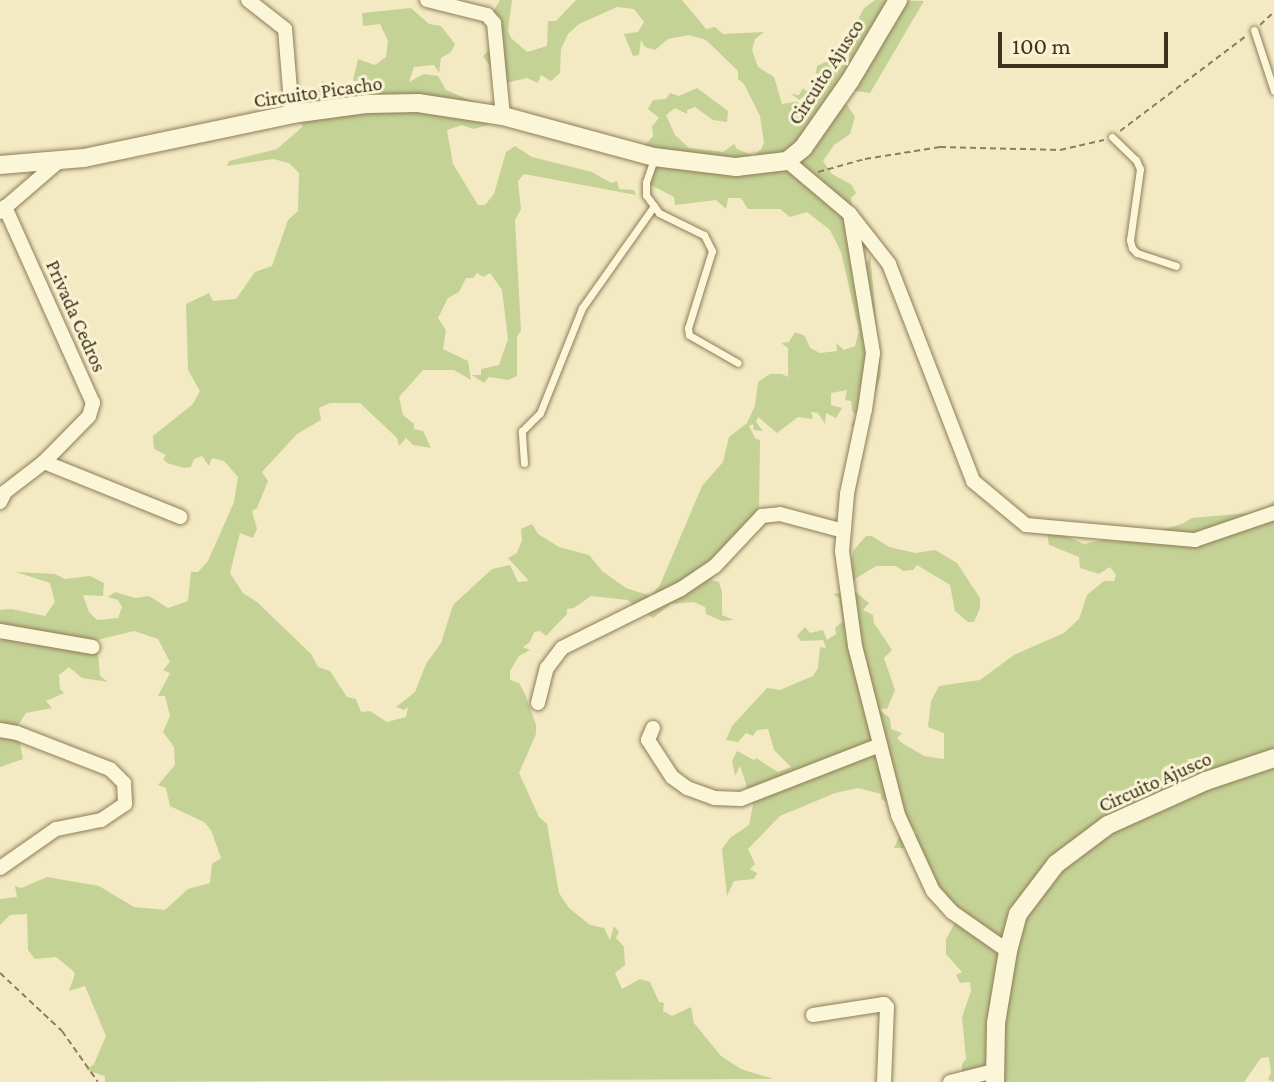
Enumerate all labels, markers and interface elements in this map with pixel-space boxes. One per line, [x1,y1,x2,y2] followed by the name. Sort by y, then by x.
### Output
[783,15,869,129] street label: Circuito Ajusco
[1002,16,1172,66] scale bar
[1012,32,1071,59] text: 100 m
[252,71,384,113] street label: Circuito Picacho
[41,256,111,376] street label: Privada Cedros
[1095,746,1215,818] street label: Circuito Ajusco

